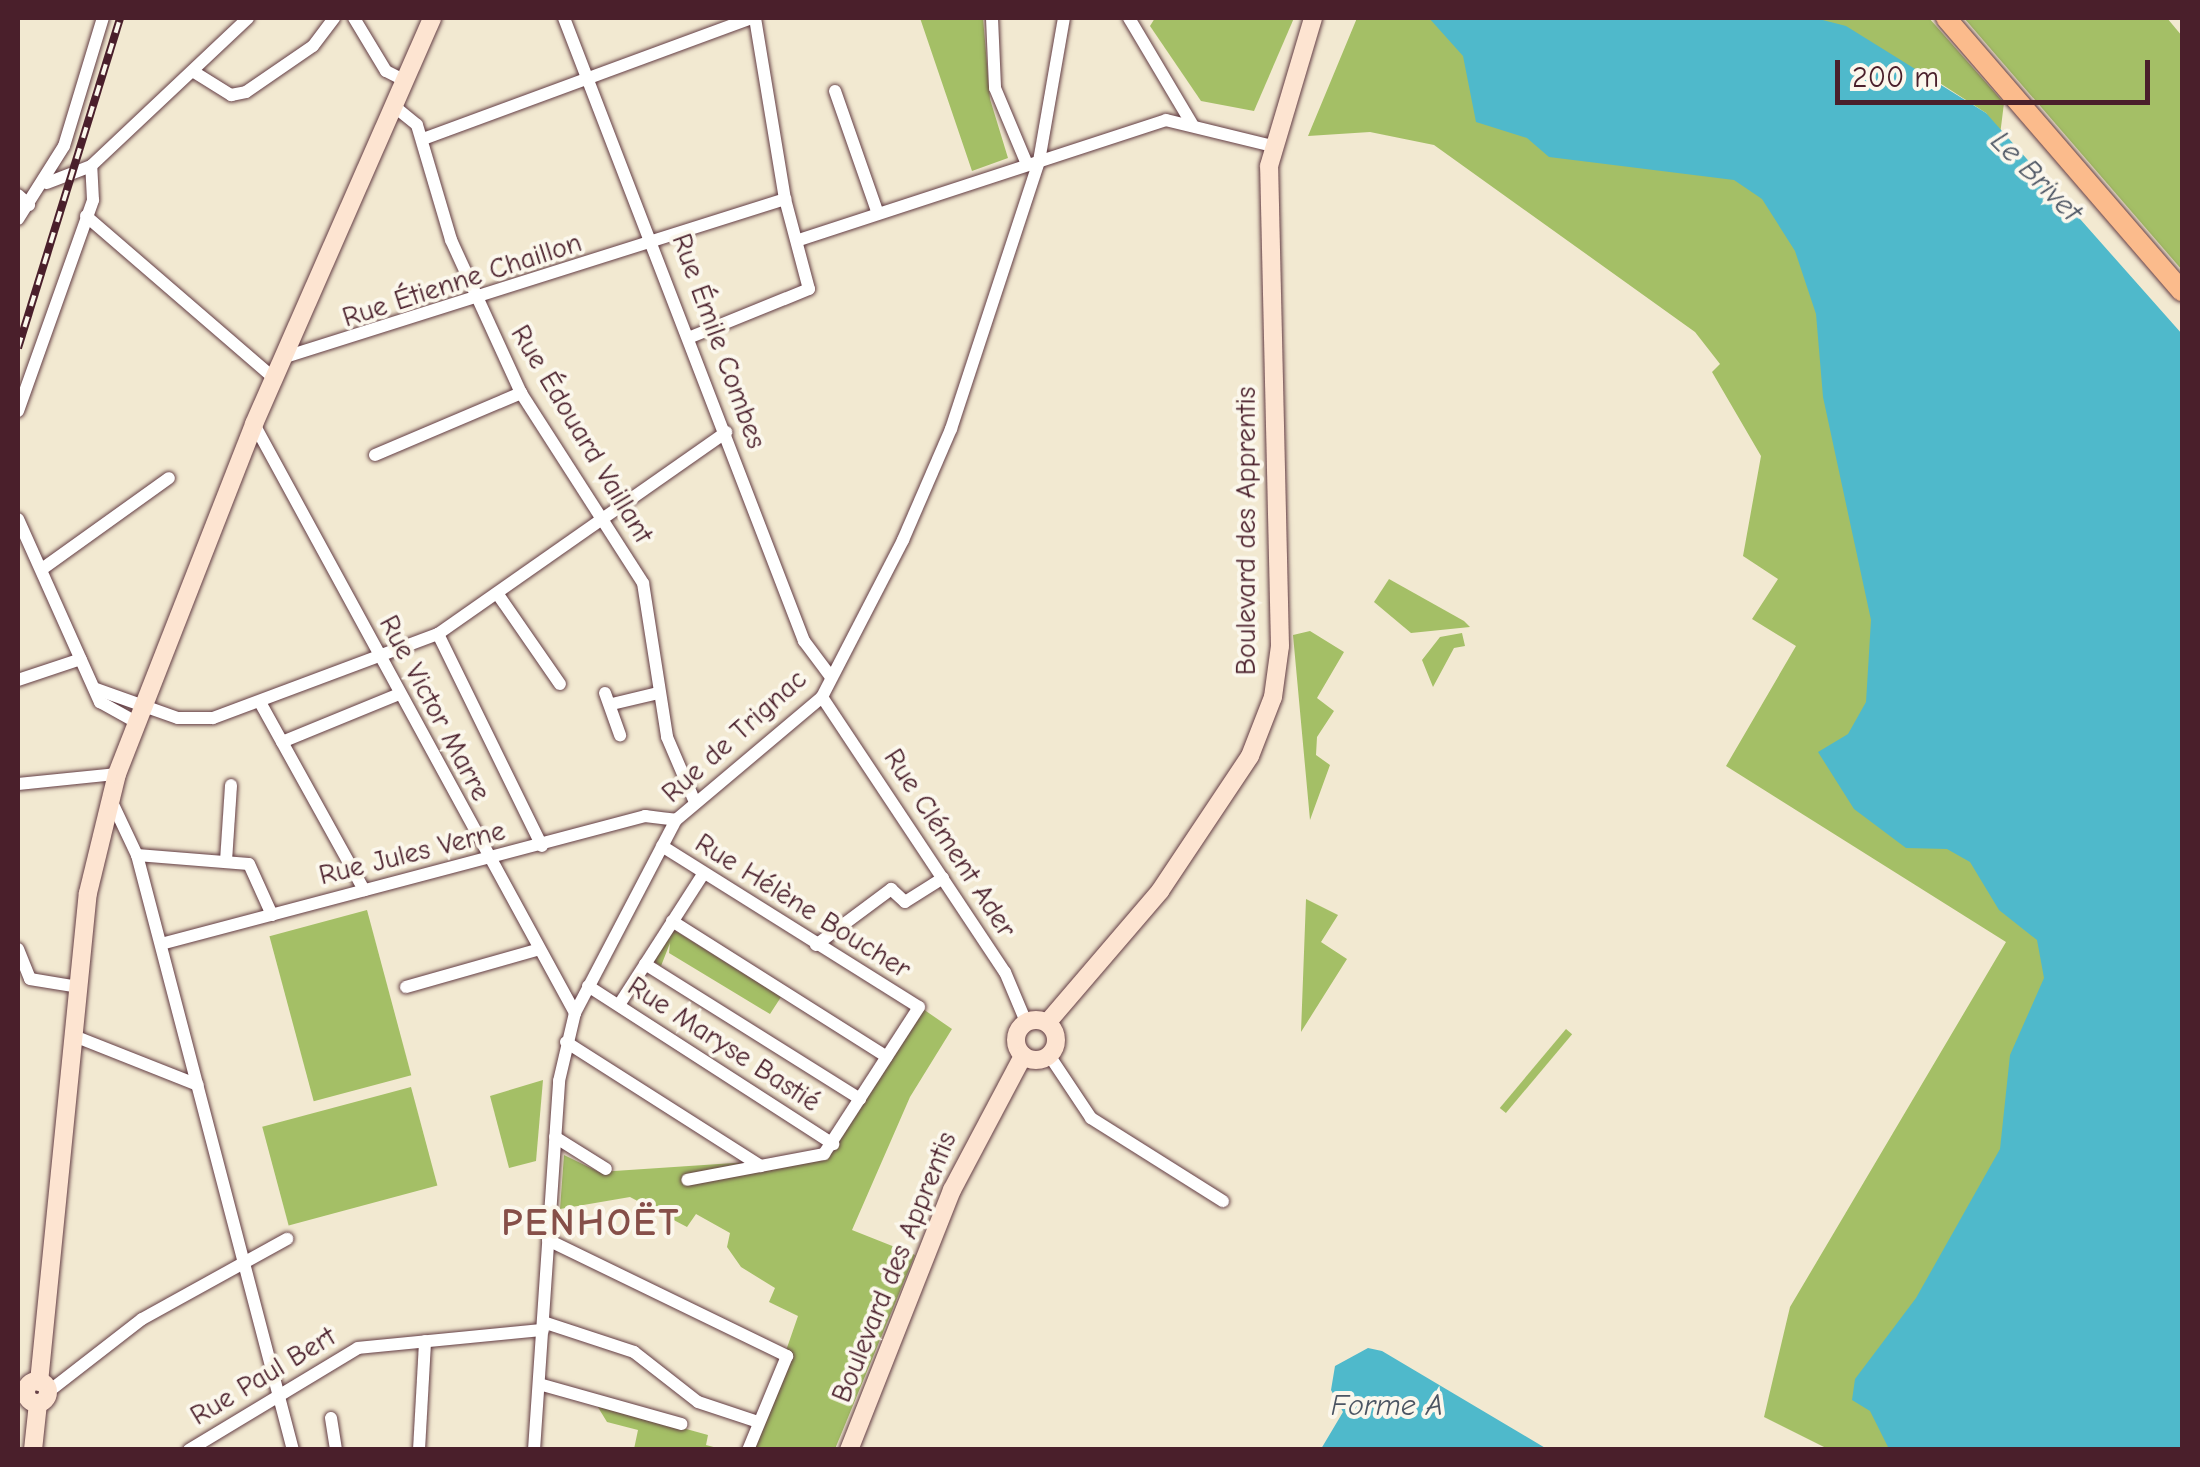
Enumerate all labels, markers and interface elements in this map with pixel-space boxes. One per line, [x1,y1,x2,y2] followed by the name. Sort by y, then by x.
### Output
[1840,40,2155,102] scale bar
[1852,60,1939,95] text: 200 m
[1983,124,2089,230] water label: Le Brivet
[338,225,586,335] street label: Rue Étienne Chaillon
[665,229,773,453] street label: Rue Émile Combes
[504,319,660,549] street label: Rue Édouard Vaillant
[1229,387,1263,675] street label: Boulevard des Apprentis
[372,609,498,807] street label: Rue Victor Marre
[655,662,813,810] street label: Rue de Trignac
[877,742,1023,944] street label: Rue Clément Ader
[315,814,509,892] street label: Rue Jules Verne
[689,826,917,986] street label: Rue Hélène Boucher
[621,969,827,1119] street label: Rue Maryse Bastié
[824,1127,964,1407] street label: Boulevard des Apprentis
[501,1201,681,1247] district label: PENHOËT
[184,1319,342,1433] street label: Rue Paul Bert
[1331,1388,1443,1424] water label: Forme A

